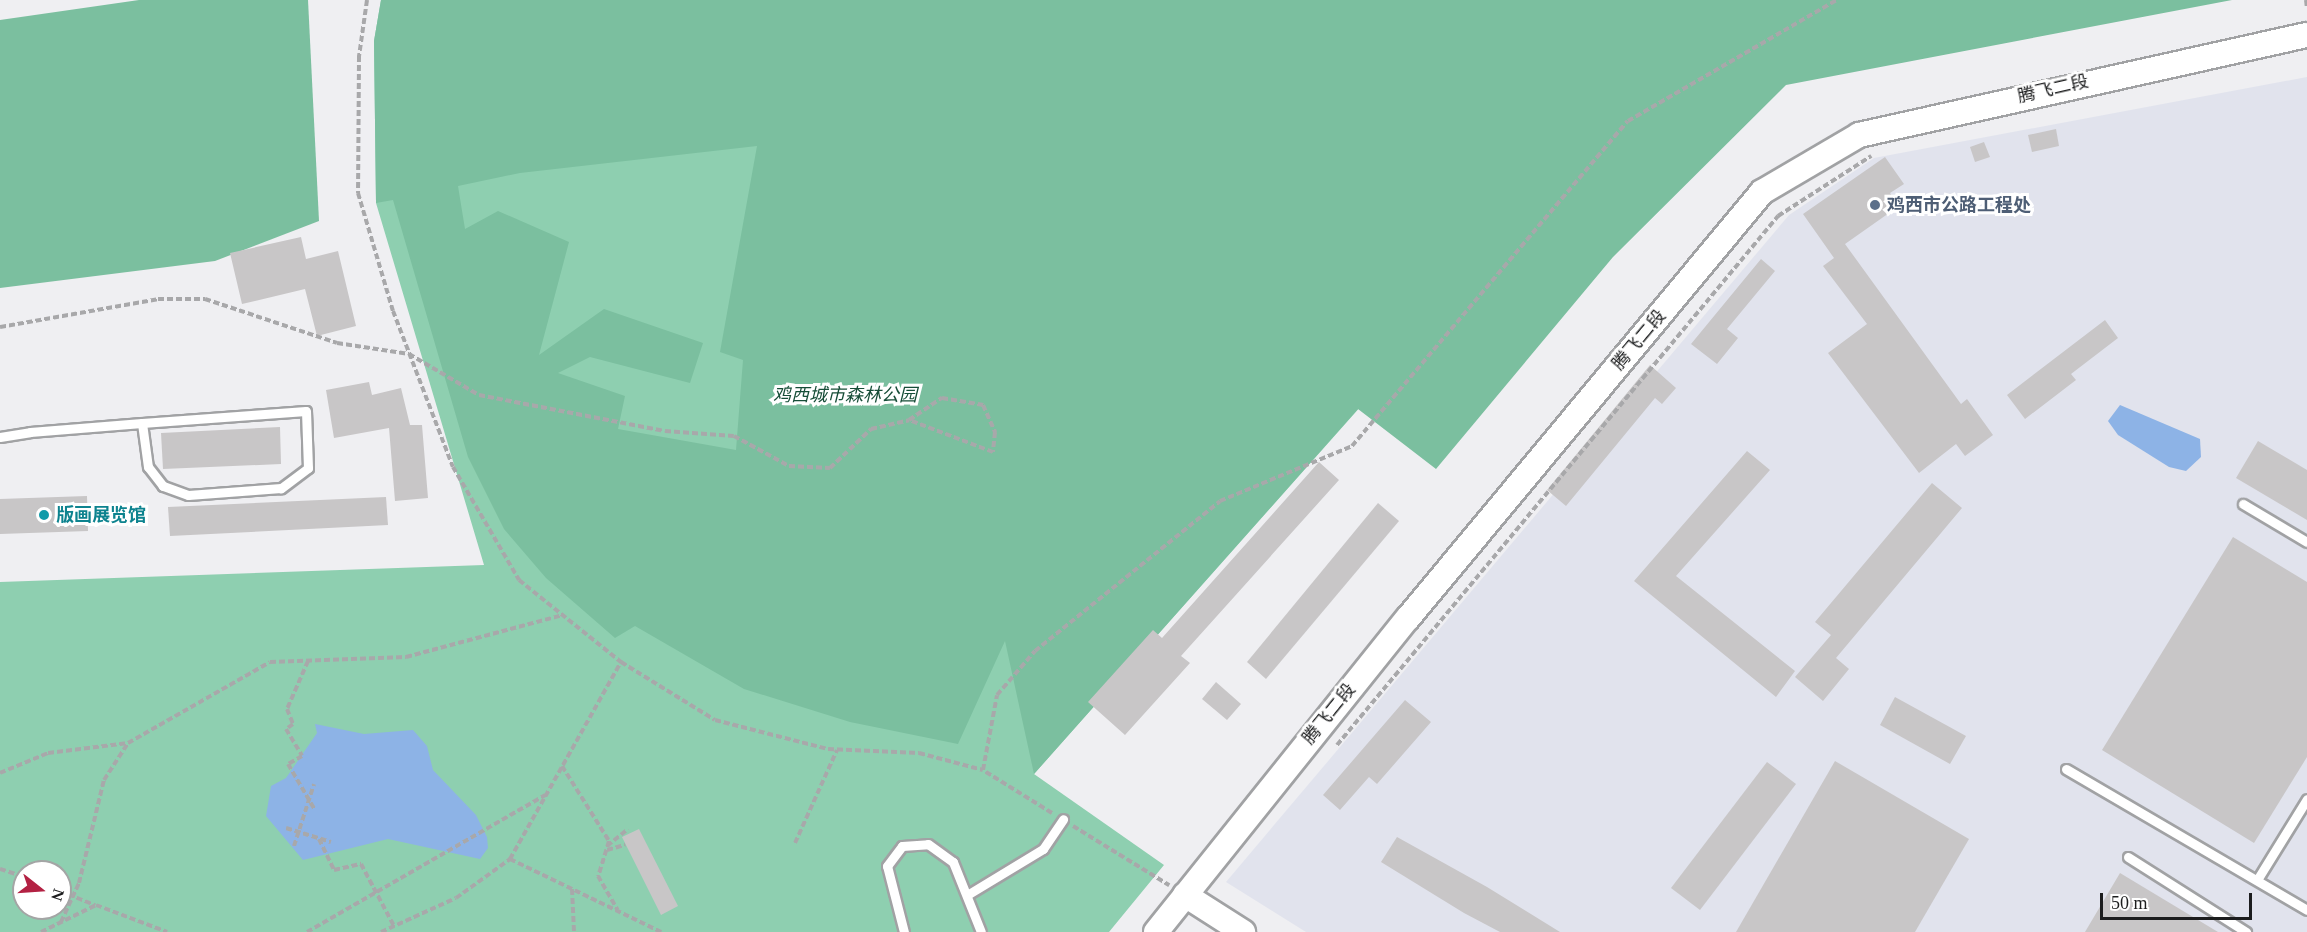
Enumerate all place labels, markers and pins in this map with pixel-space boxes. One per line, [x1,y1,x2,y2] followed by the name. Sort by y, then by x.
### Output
[1887,194,2031,216] place label: 鸡西市公路工程处
[1868,198,1882,212] marker: 鸡西市公路工程处
[56,504,146,526] place label: 版画展览馆
[37,508,51,522] marker: 版画展览馆

